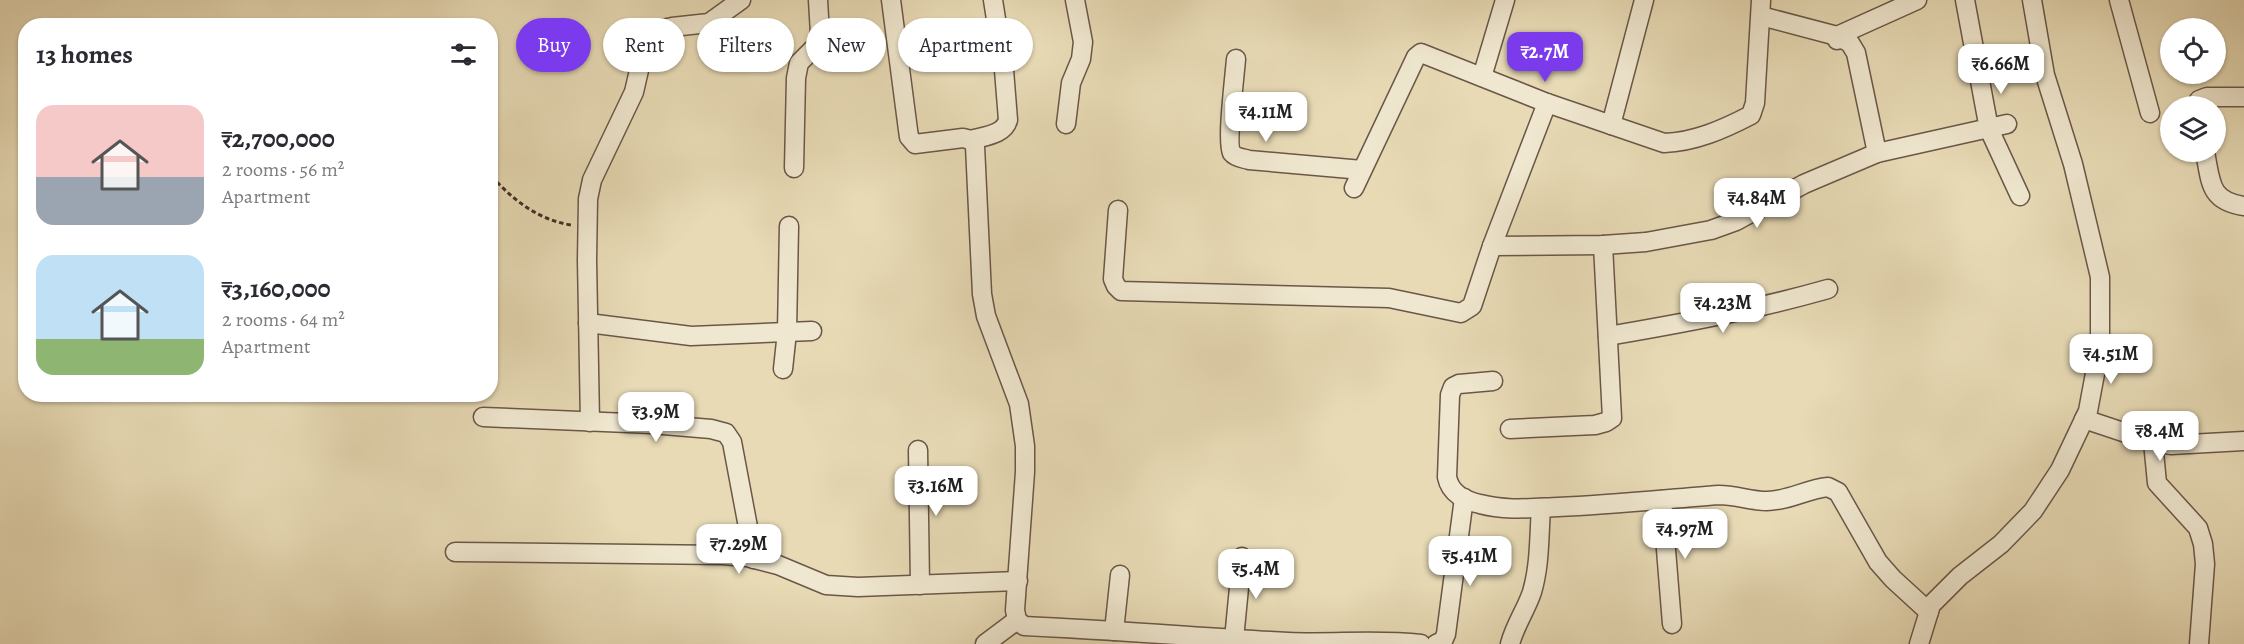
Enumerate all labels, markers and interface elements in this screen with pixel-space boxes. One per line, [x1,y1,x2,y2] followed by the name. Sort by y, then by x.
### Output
[516,18,591,72] chip: Buy
[603,18,685,72] chip: Rent
[697,18,794,72] chip: Filters
[806,18,886,72] chip: New
[898,18,1033,72] chip: Apartment
[2160,18,2226,162] map controls
[2160,18,2226,84] button: locate
[1503,32,1587,83] pin: ₹2.7M
[36,37,133,72] text: 13 homes
[447,38,480,71] icon: filters
[1521,38,1569,65] text: ₹2.7M
[1952,44,2050,95] pin: ₹6.66M
[1972,50,2030,77] text: ₹6.66M
[1217,92,1315,143] pin: ₹4.11M
[2160,96,2226,162] button: layers
[1239,98,1293,125] text: ₹4.11M
[222,121,335,156] text: ₹2,700,000
[84,129,156,201] icon: home
[222,156,344,183] text: 2 rooms · 56 m²
[1708,178,1806,229] pin: ₹4.84M
[222,183,311,210] text: Apartment
[1728,184,1786,211] text: ₹4.84M
[222,271,331,306] text: ₹3,160,000
[84,279,156,351] icon: home
[1674,283,1772,334] pin: ₹4.23M
[1694,289,1752,316] text: ₹4.23M
[222,306,345,333] text: 2 rooms · 64 m²
[222,333,311,360] text: Apartment
[2062,334,2160,385] pin: ₹4.51M
[2084,340,2138,367] text: ₹4.51M
[614,392,698,443] pin: ₹3.9M
[632,398,680,425] text: ₹3.9M
[2118,411,2202,462] pin: ₹8.4M
[2136,417,2184,444] text: ₹8.4M
[887,466,985,517] pin: ₹3.16M
[909,472,963,499] text: ₹3.16M
[1636,509,1734,560] pin: ₹4.97M
[1657,515,1714,542] text: ₹4.97M
[690,524,788,575] pin: ₹7.29M
[710,530,768,557] text: ₹7.29M
[1421,536,1519,587] pin: ₹5.41M
[1443,542,1497,569] text: ₹5.41M
[1214,549,1298,600] pin: ₹5.4M
[1232,555,1280,582] text: ₹5.4M

